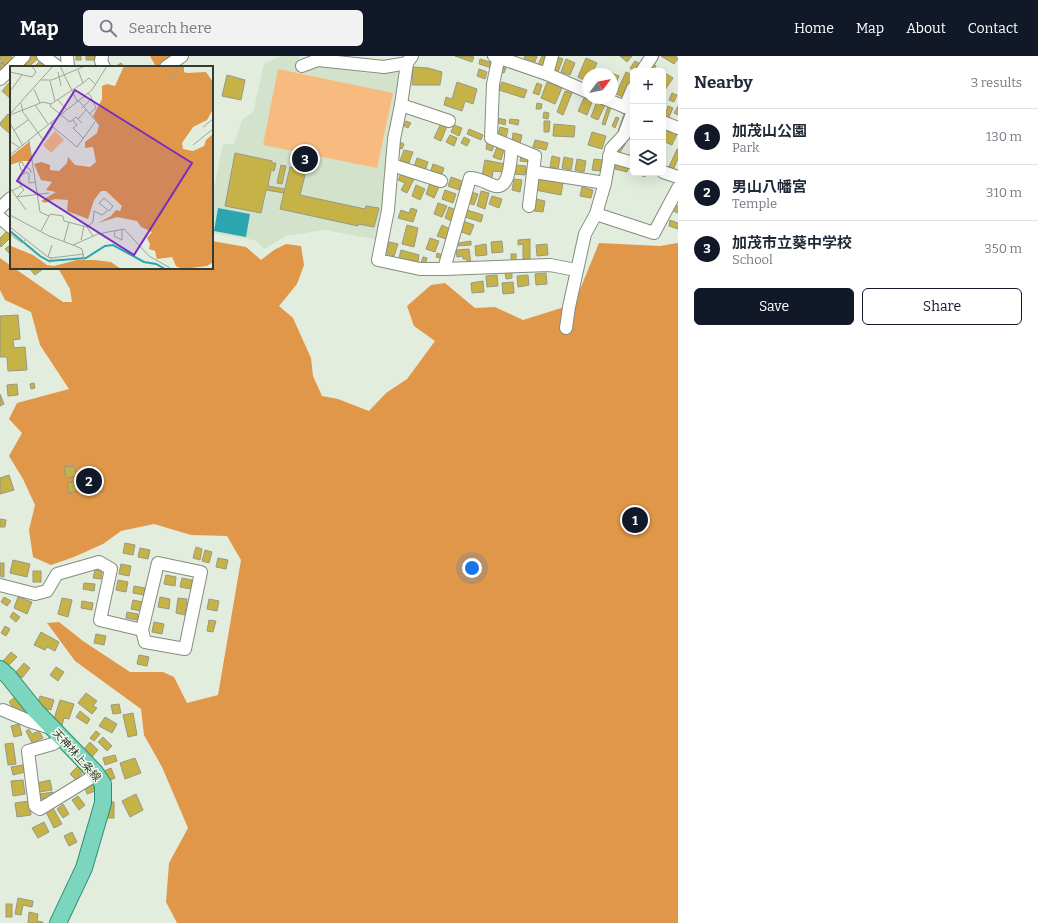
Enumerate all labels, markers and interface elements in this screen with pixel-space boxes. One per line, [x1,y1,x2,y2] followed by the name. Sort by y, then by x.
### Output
[83,10,363,46] search box
[20,17,59,40] text: Map
[97,17,119,39] icon: search
[129,19,212,37] text: Search here
[794,20,834,37] text: Home
[856,20,884,37] text: Map
[906,20,946,37] text: About
[968,20,1018,37] text: Contact
[10,66,213,269] inset map
[582,68,618,104] north arrow
[630,68,666,176] map controls
[630,68,666,104] button: +
[694,72,753,93] text: Nearby
[971,75,1022,90] text: 3 results
[630,104,666,140] button: −
[732,122,807,140] text: 加茂山公園
[704,129,710,144] text: 1
[986,129,1022,144] text: 130 m
[630,140,666,176] button: layers
[732,140,759,155] text: Park
[292,144,318,174] pin: 3
[732,178,807,196] text: 男山八幡宮
[703,185,711,200] text: 2
[986,185,1022,200] text: 310 m
[732,196,777,211] text: Temple
[732,234,852,252] text: 加茂市立葵中学校
[703,241,711,256] text: 3
[984,241,1022,256] text: 350 m
[732,252,773,267] text: School
[694,288,854,325] button: Save
[862,288,1022,325] button: Share
[76,466,102,496] pin: 2
[622,505,648,535] pin: 1
[462,558,482,578] your location
[50,726,104,784] street label: 天神林上条線

